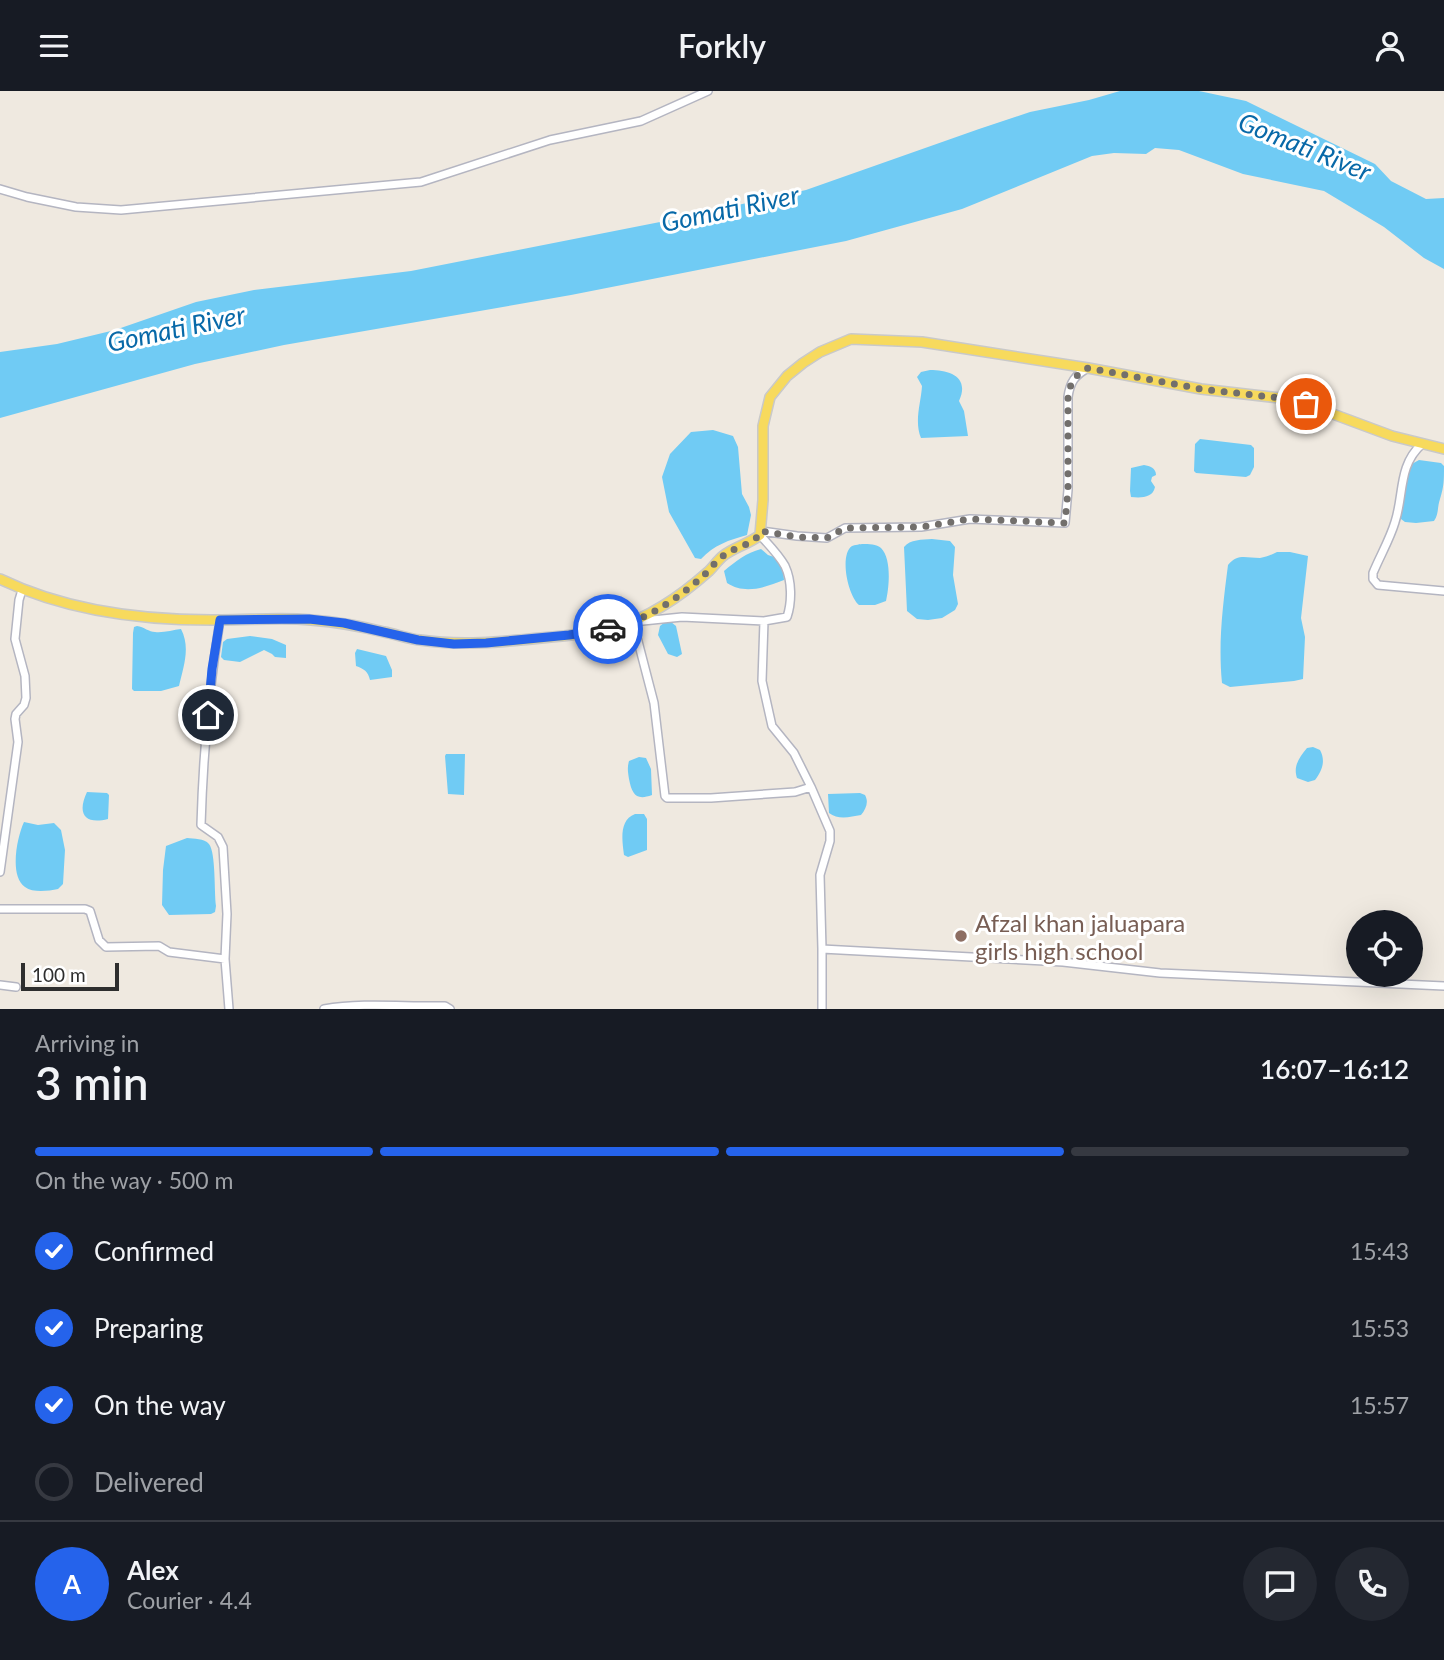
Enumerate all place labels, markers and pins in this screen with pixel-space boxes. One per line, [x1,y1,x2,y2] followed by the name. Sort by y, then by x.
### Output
[1276,374,1336,434] pin
[178,685,238,745] pin
[975,908,1185,965] place label: Afzal khan jaluapara girls high school
[953,928,969,944] marker: Afzal khan jaluapara girls high school

